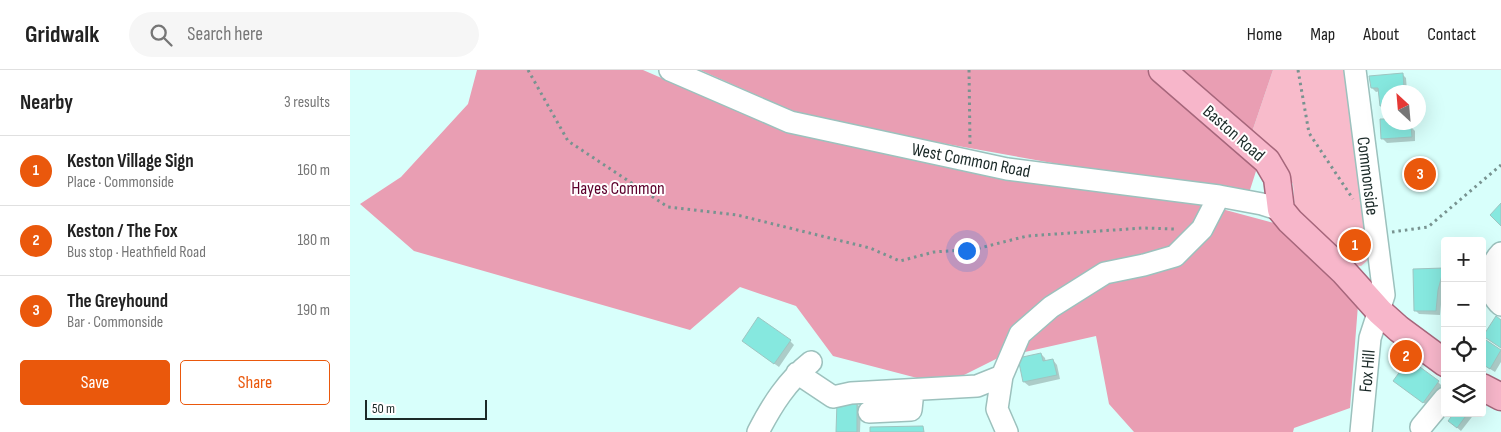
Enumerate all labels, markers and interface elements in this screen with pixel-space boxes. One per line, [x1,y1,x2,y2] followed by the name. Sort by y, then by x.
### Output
[129,12,479,57] search box
[25,20,99,49] text: Gridwalk
[147,21,175,49] icon: search
[187,23,263,46] text: Search here
[1247,24,1282,45] text: Home
[1310,24,1335,45] text: Map
[1363,24,1399,45] text: About
[1427,24,1476,45] text: Contact
[1381,85,1426,130] north arrow
[20,90,73,115] text: Nearby
[284,93,330,112] text: 3 results
[1199,101,1269,166] street label: Baston Road
[1352,136,1383,216] street label: Commonside
[910,139,1032,182] street label: West Common Road
[67,150,194,173] text: Keston Village Sign
[1404,155,1436,193] pin: 3
[33,161,39,180] text: 1
[297,161,330,180] text: 160 m
[67,173,174,192] text: Place · Commonside
[571,178,665,199] park label: Hayes Common
[67,220,178,243] text: Keston / The Fox
[1339,226,1371,264] pin: 1
[32,231,40,250] text: 2
[297,231,330,250] text: 180 m
[1441,237,1486,417] map controls
[1441,237,1486,282] button: +
[954,238,980,264] your location
[67,243,206,262] text: Bus stop · Heathfield Road
[1441,282,1486,327] button: −
[67,290,168,313] text: The Greyhound
[32,301,40,320] text: 3
[297,301,330,320] text: 190 m
[67,313,163,332] text: Bar · Commonside
[1441,327,1486,372] button: locate
[1390,337,1422,375] pin: 2
[1355,349,1380,393] street label: Fox Hill
[20,360,170,405] button: Save
[180,360,330,405] button: Share
[1441,372,1486,417] button: layers
[365,397,488,420] scale bar
[372,400,395,417] text: 50 m

